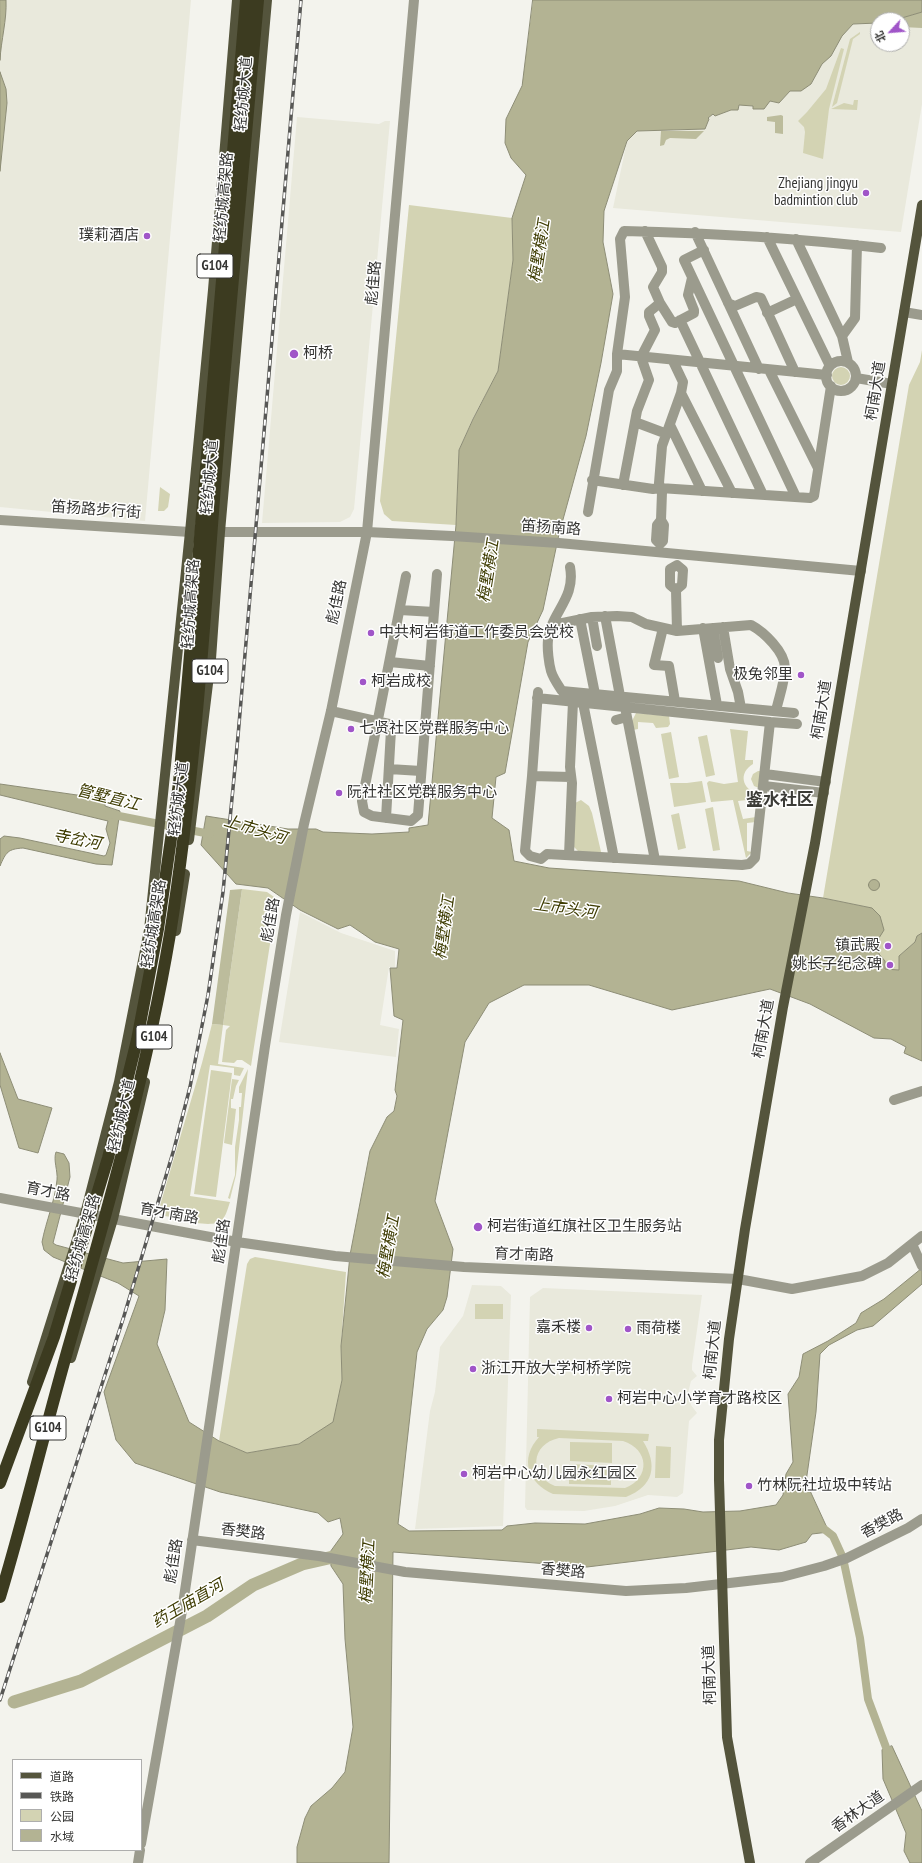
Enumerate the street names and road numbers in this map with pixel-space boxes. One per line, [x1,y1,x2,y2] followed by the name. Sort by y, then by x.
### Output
[232,56,256,132] street label: 轻纺城大道
[211,151,237,243] street label: 轻纺城高架路
[197,254,233,278] road number: G104
[363,260,385,306] street label: 彪佳路
[862,360,890,422] street label: 柯南大道
[198,439,222,515] street label: 轻纺城大道
[50,498,142,522] street label: 笛扬路步行街
[520,517,582,539] street label: 笛扬南路
[179,558,203,650] street label: 轻纺城高架路
[324,578,350,626] street label: 彪佳路
[192,659,228,683] road number: G104
[808,679,836,741] street label: 柯南大道
[165,761,193,837] street label: 轻纺城大道
[138,878,170,970] street label: 轻纺城高架路
[258,896,284,944] street label: 彪佳路
[750,998,778,1060] street label: 柯南大道
[136,1025,172,1049] road number: G104
[105,1077,139,1155] street label: 轻纺城大道
[24,1179,72,1205] street label: 育才路
[62,1192,104,1284] street label: 轻纺城高架路
[138,1200,200,1228] street label: 育才南路
[210,1217,234,1265] street label: 彪佳路
[494,1245,554,1265] street label: 育才南路
[701,1319,725,1381] street label: 柯南大道
[30,1416,66,1440] road number: G104
[858,1505,906,1543] street label: 香樊路
[220,1520,266,1544] street label: 香樊路
[162,1537,186,1585] street label: 彪佳路
[540,1560,586,1582] street label: 香樊路
[700,1645,720,1705] street label: 柯南大道
[828,1787,888,1837] street label: 香林大道

